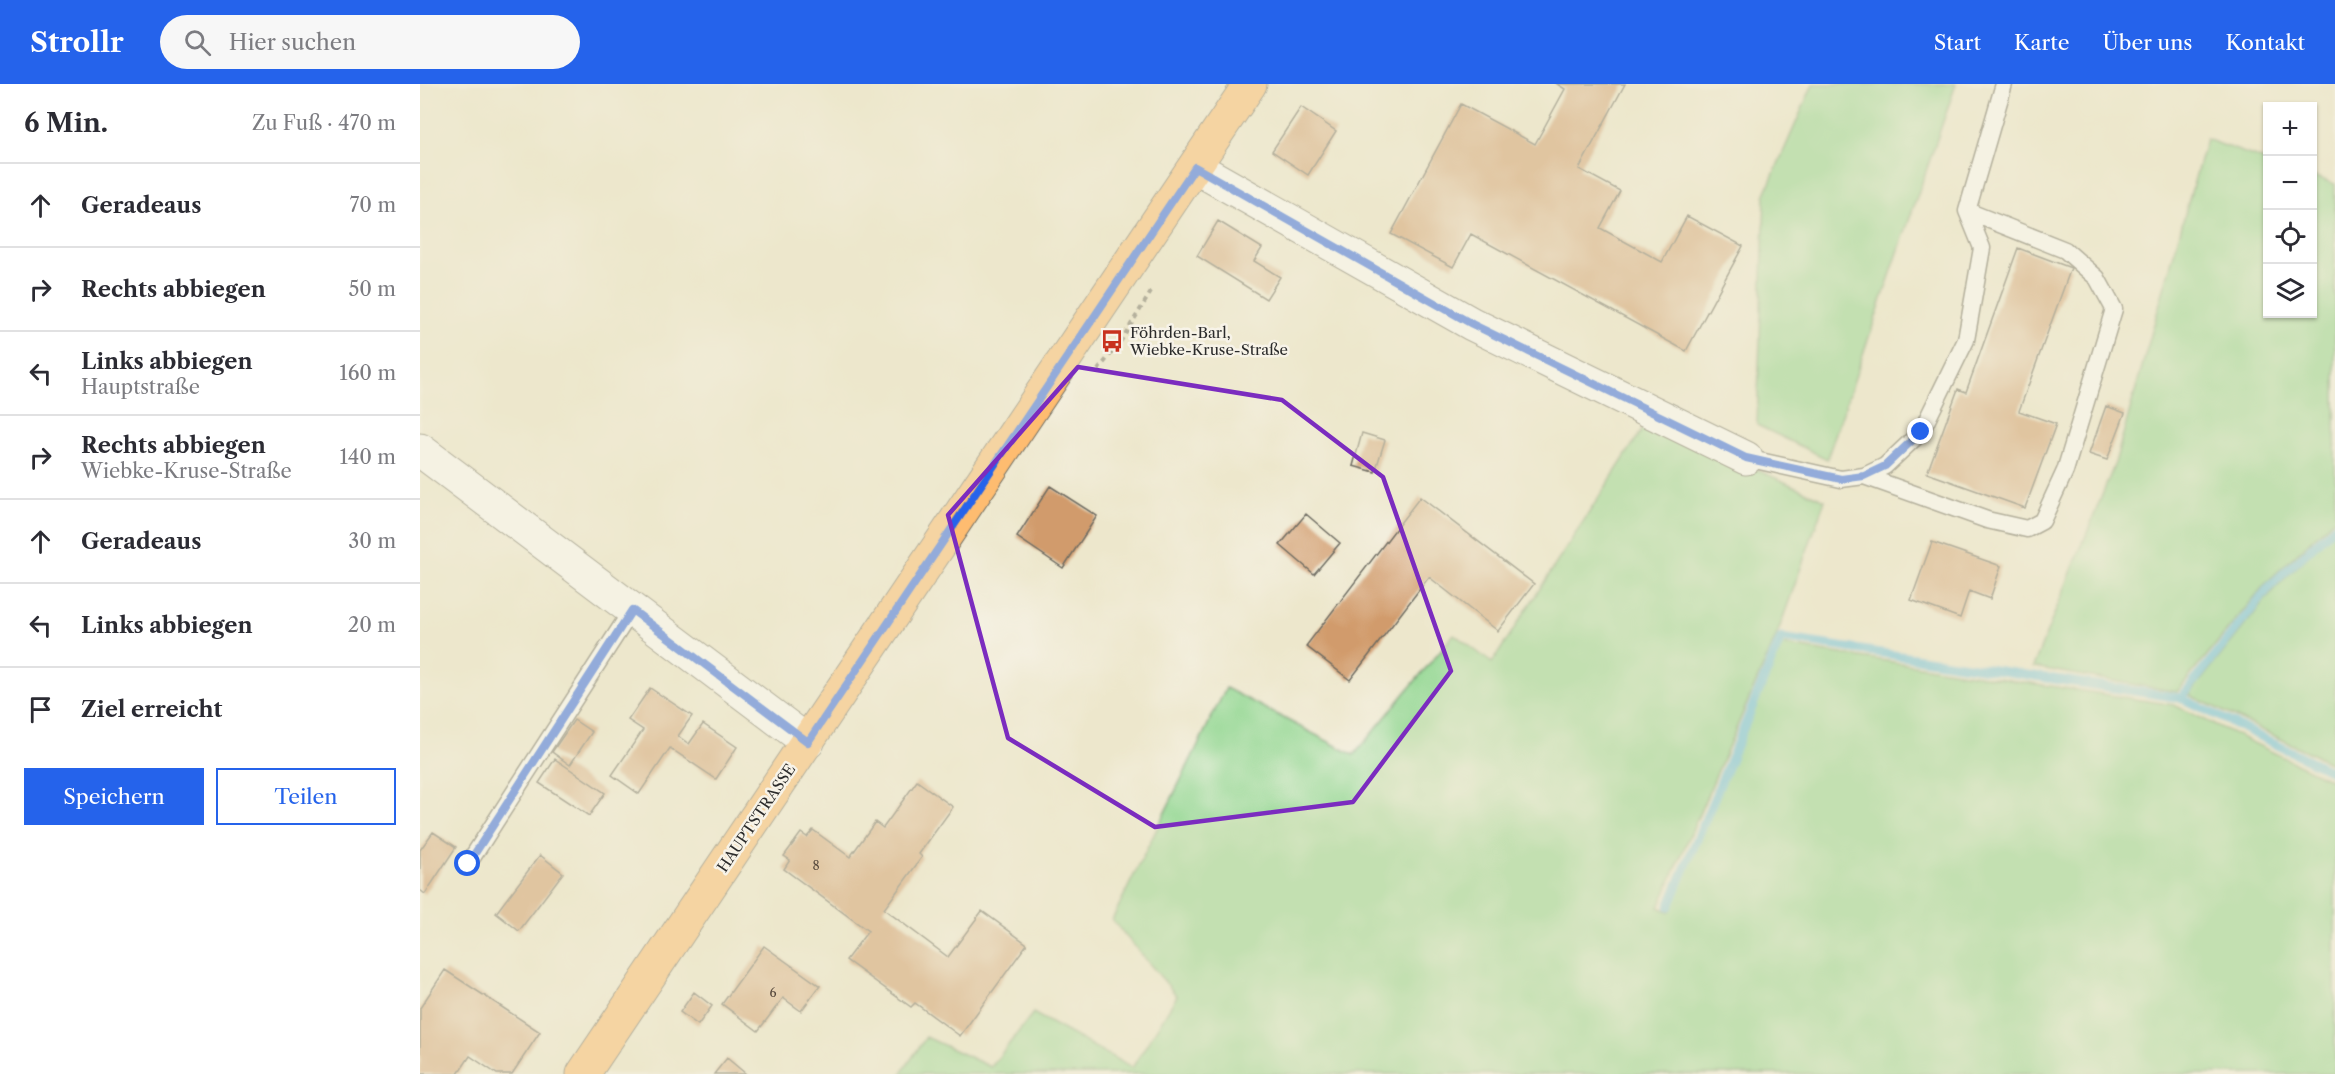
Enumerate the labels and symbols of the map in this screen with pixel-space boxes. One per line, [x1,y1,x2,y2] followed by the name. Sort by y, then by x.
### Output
[1129,323,1288,359] place label: Föhrden-Barl, Wiebke-Kruse-Straße
[1099,328,1125,354] bus stop icon: Föhrden-Barl, Wiebke-Kruse-Straße
[1907,418,1933,444] route end
[713,760,799,876] street label: HAUPTSTRASSE
[454,850,480,876] route start
[812,858,820,873] house number: 8
[769,985,777,1000] house number: 6

